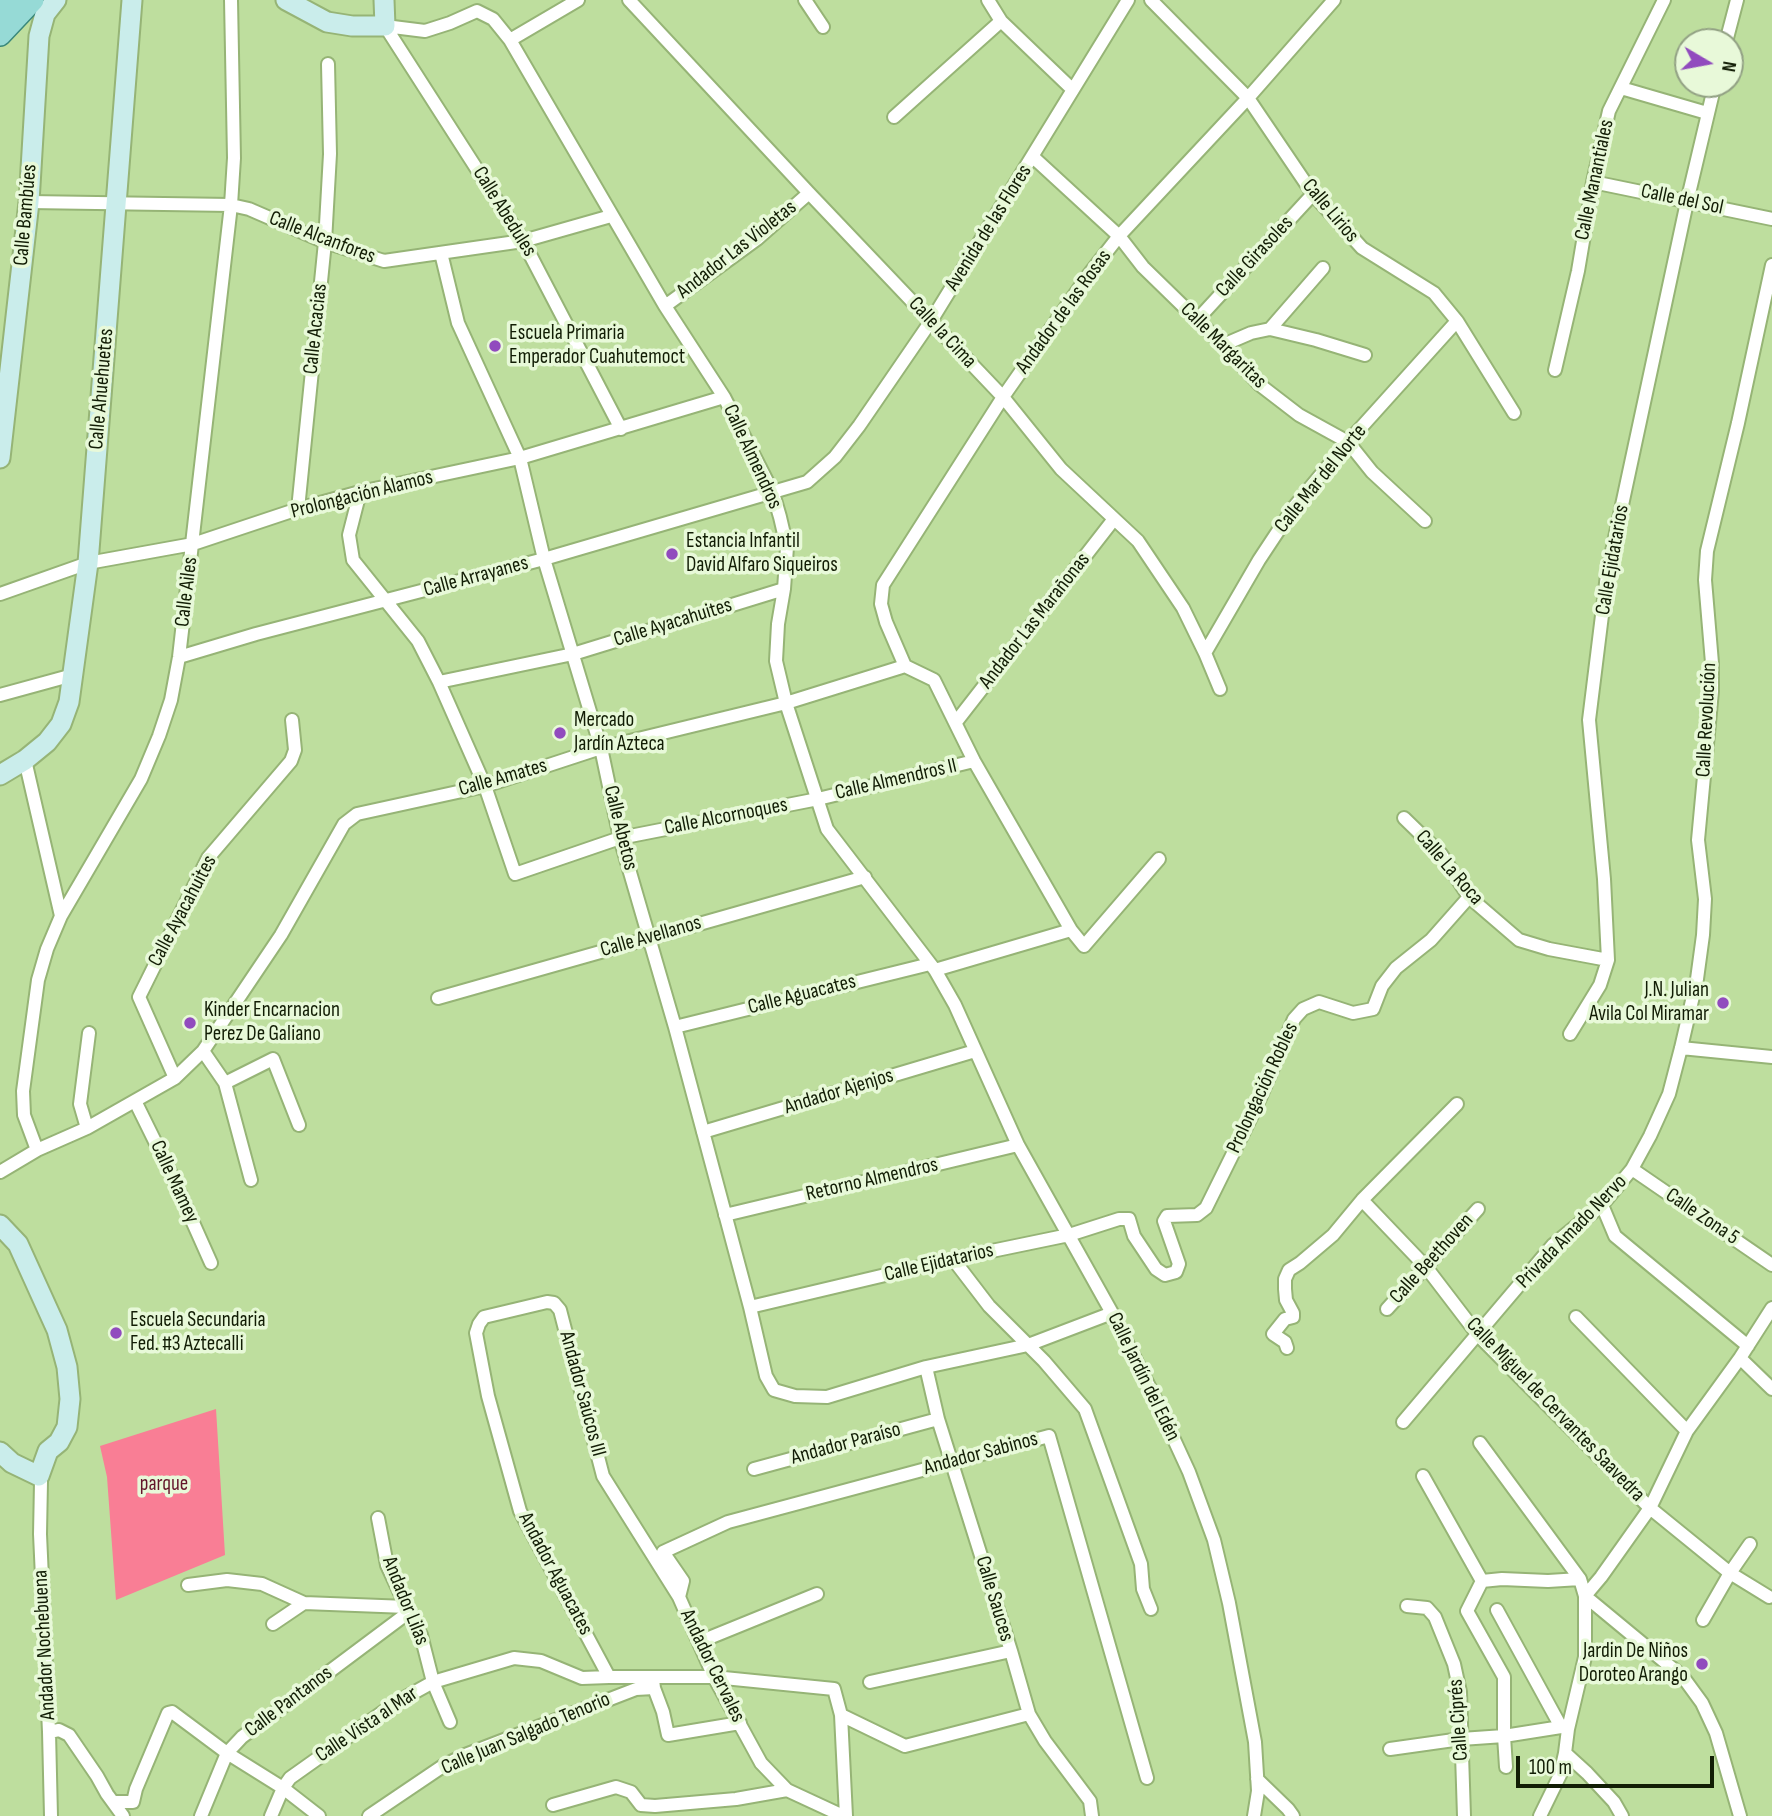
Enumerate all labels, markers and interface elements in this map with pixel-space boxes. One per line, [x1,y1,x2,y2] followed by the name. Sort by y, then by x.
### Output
[1674,28,1744,98] north arrow
[1716,59,1740,73] text: N
[1570,117,1620,243] street label: Calle Manantiales
[940,160,1038,296] street label: Avenida de las Flores
[466,162,542,262] street label: Calle Abedules
[9,163,43,267] street label: Calle Bambúes
[1296,174,1364,248] street label: Calle Lirios
[1639,179,1725,221] street label: Calle del Sol
[672,195,802,305] street label: Andador Las Violetas
[265,206,379,270] street label: Calle Alcanfores
[1211,211,1299,303] street label: Calle Girasoles
[1011,245,1117,379] street label: Andador de las Rosas
[299,282,333,376] street label: Calle Acacias
[903,292,981,374] street label: Calle la Cima
[1175,298,1271,394] street label: Calle Margaritas
[509,321,685,371] place label: Escuela Primaria Emperador Cuahutemoct
[84,327,120,451] street label: Calle Ahuehuetes
[487,338,503,354] marker: Escuela Primaria Emperador Cuahutemoct
[717,401,787,513] street label: Calle Almendros
[1270,420,1372,538] street label: Calle Mar del Norte
[288,465,436,525] street label: Prolongación Álamos
[1591,503,1635,617] street label: Calle Ejidatarios
[686,529,838,579] place label: Estancia Infantil David Alfaro Siqueiros
[664,546,680,562] marker: Estancia Infantil David Alfaro Siqueiros
[974,548,1096,694] street label: Andador Las Marañonas
[421,551,531,603] street label: Calle Arrayanes
[170,556,204,628] street label: Calle Ailes
[611,593,735,653] street label: Calle Ayacahuites
[1691,662,1723,778] street label: Calle Revolución
[574,708,665,758] place label: Mercado Jardín Azteca
[552,725,568,741] marker: Mercado Jardín Azteca
[456,753,550,803] street label: Calle Amates
[833,754,959,806] street label: Calle Almendros II
[597,783,643,873] street label: Calle Abetos
[662,793,790,841] street label: Calle Alcornoques
[1410,825,1488,911] street label: Calle La Roca
[143,851,223,971] street label: Calle Ayacahuites
[598,911,704,963] street label: Calle Avellanos
[745,969,859,1021] street label: Calle Aguacates
[1589,978,1709,1028] place label: J.N. Julian Avila Col Miramar
[1715,995,1731,1011] marker: J.N. Julian Avila Col Miramar
[204,998,340,1048] place label: Kinder Encarnacion Perez De Galiano
[182,1015,198,1031] marker: Kinder Encarnacion Perez De Galiano
[1222,1019,1304,1157] street label: Prolongación Robles
[781,1063,897,1121] street label: Andador Ajenjos
[144,1137,204,1227] street label: Calle Mamey
[804,1153,940,1207] street label: Retorno Almendros
[1511,1170,1633,1294] street label: Privada Amado Nervo
[1660,1183,1744,1251] street label: Calle Zona 5
[1385,1209,1479,1309] street label: Calle Beethoven
[882,1238,996,1288] street label: Calle Ejidatarios
[130,1308,266,1358] place label: Escuela Secundaria Fed. #3 Aztecalli
[1101,1309,1185,1445] street label: Calle Jardín del Edén
[1460,1313,1650,1507] street label: Calle Miguel de Cervantes Saavedra
[108,1325,124,1341] marker: Escuela Secundaria Fed. #3 Aztecalli
[553,1329,611,1459] street label: Andador Saúcos III
[788,1417,904,1471] street label: Andador Paraíso
[921,1427,1041,1481] street label: Andador Sabinos
[140,1472,188,1498] park label: parque
[512,1508,598,1640] street label: Andador Aguacates
[376,1553,434,1649] street label: Andador Lilas
[969,1553,1019,1645] street label: Calle Sauces
[28,1569,62,1721] street label: Andador Nochebuena
[674,1605,750,1727] street label: Andador Cervales
[1579,1639,1688,1689] place label: Jardin De Niños Doroteo Arango
[1694,1656,1710,1672] marker: Jardin De Niños Doroteo Arango
[240,1661,338,1743] street label: Calle Pantanos
[1444,1678,1474,1762] street label: Calle Ciprés
[311,1682,423,1768] street label: Calle Vista al Mar
[438,1687,614,1781] street label: Calle Juan Salgado Tenorio
[1520,1742,1718,1786] scale bar
[1529,1755,1572,1780] text: 100 m

